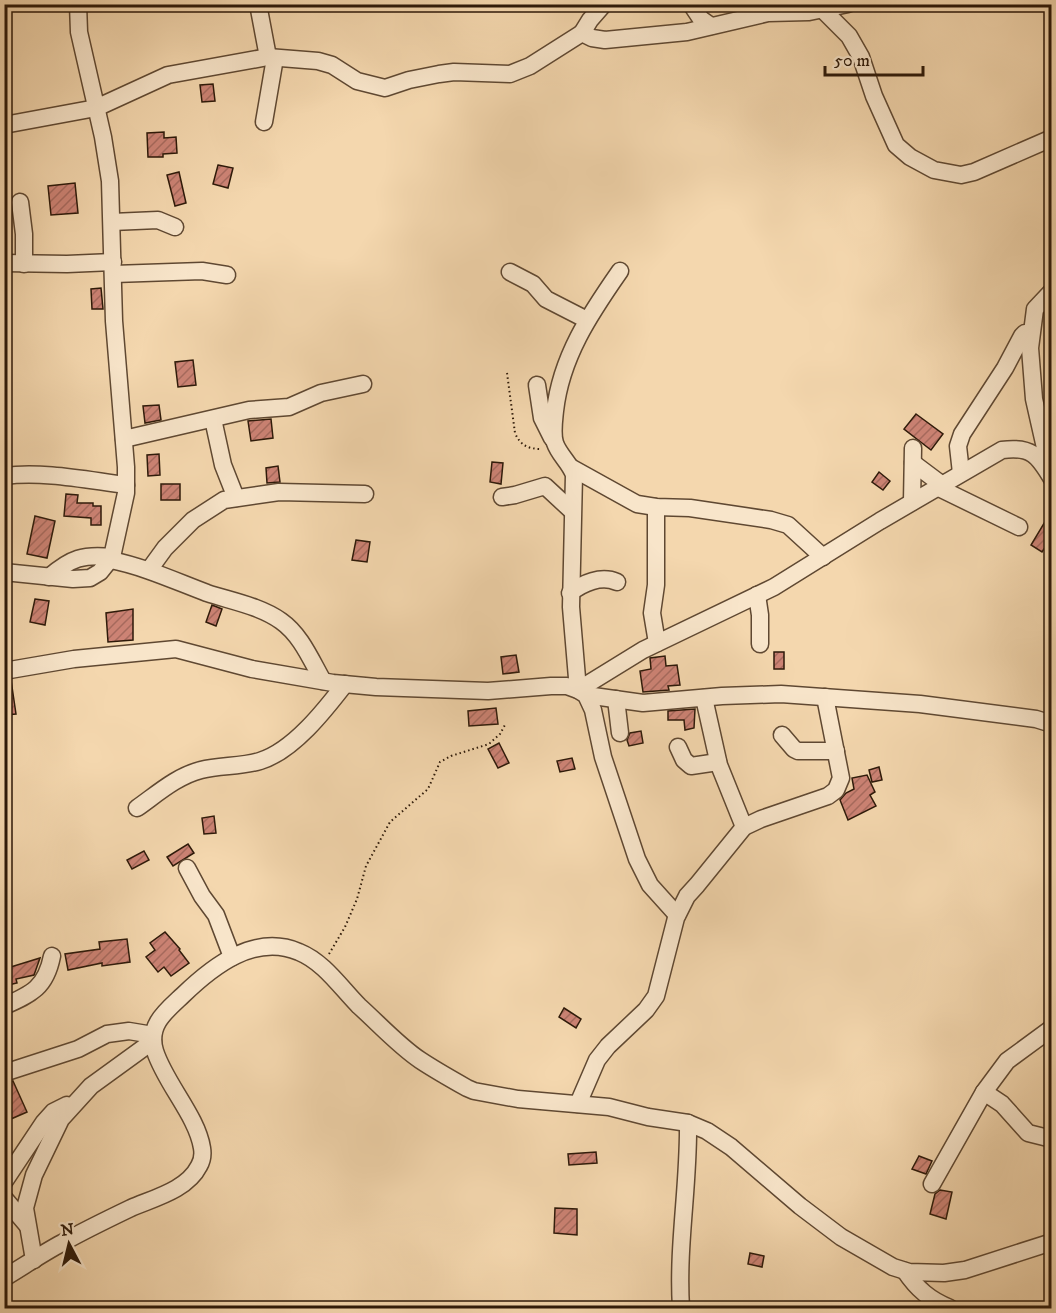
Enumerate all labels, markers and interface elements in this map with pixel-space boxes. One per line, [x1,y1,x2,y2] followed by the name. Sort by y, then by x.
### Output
[825,39,922,77] scale bar
[834,50,870,72] text: 50 m
[39,1214,99,1274] north arrow
[60,1219,75,1241] text: N

